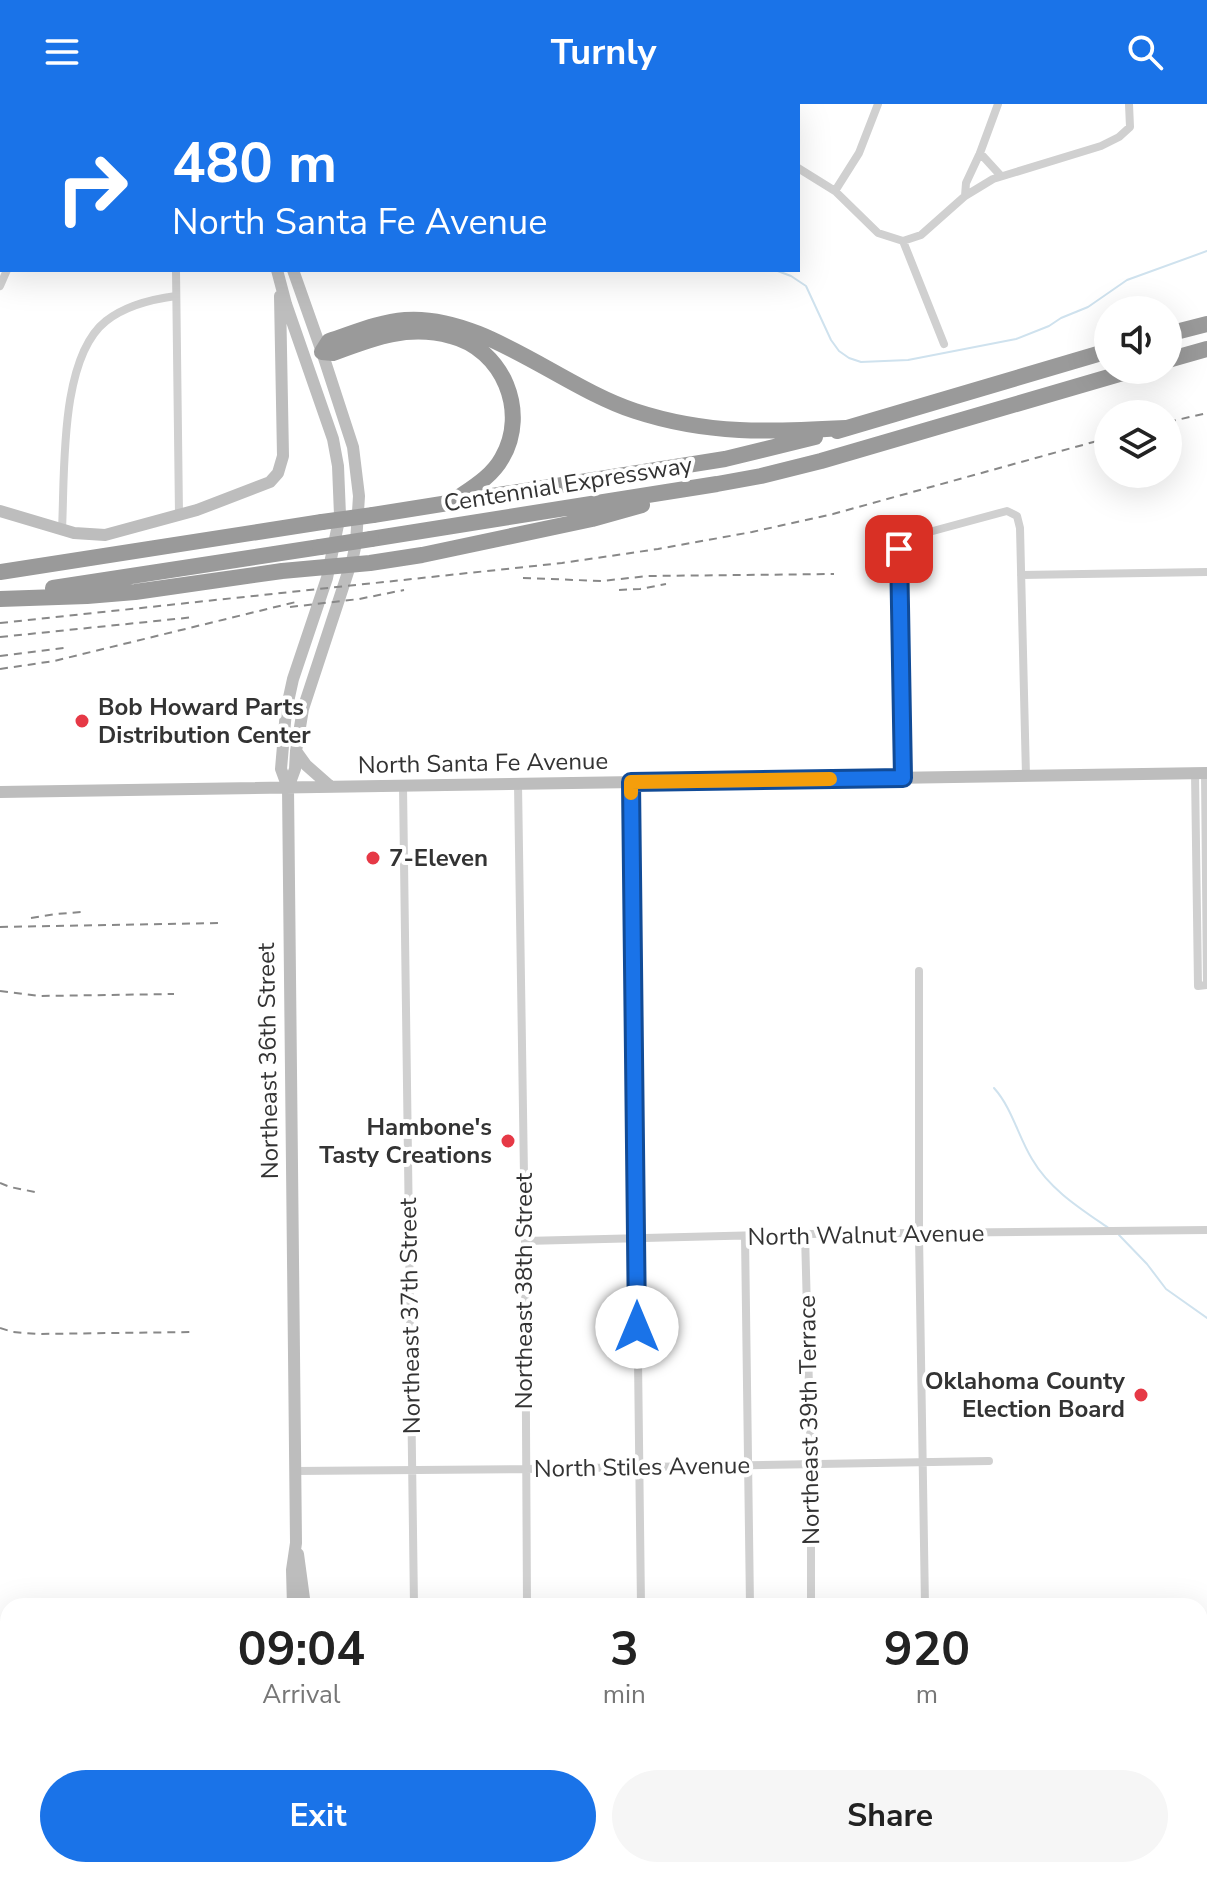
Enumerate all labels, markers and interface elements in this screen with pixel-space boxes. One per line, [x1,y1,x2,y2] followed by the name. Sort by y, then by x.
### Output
[551,28,656,77] text: Turnly
[40,30,84,74] icon: menu
[1123,30,1167,74] icon: search
[172,125,337,202] text: 480 m
[40,136,144,240] icon: right
[172,198,547,247] text: North Santa Fe Avenue
[1094,296,1182,488] map controls
[1094,296,1182,384] button: sound
[1094,400,1182,488] button: layers
[441,448,695,519] street label: Centennial Expressway
[865,515,933,583] pin
[877,527,921,571] icon: arrive
[98,691,311,751] place label: Bob Howard Parts Distribution Center
[73,712,91,730] marker: Bob Howard Parts Distribution Center
[358,745,608,781] street label: North Santa Fe Avenue
[389,842,488,874] place label: 7-Eleven
[364,849,382,867] marker: 7-Eleven
[250,942,286,1179] street label: Northeast 36th Street
[319,1111,492,1171] place label: Hambone's Tasty Creations
[499,1132,517,1150] marker: Hambone's Tasty Creations
[508,1172,540,1409] street label: Northeast 38th Street
[392,1197,428,1434] street label: Northeast 37th Street
[747,1217,985,1253] street label: North Walnut Avenue
[595,1285,679,1369] position arrow
[791,1295,827,1545] street label: Northeast 39th Terrace
[925,1365,1125,1425] place label: Oklahoma County Election Board
[1132,1386,1150,1404] marker: Oklahoma County Election Board
[534,1449,750,1485] street label: North Stiles Avenue
[238,1616,365,1682] text: 09:04
[610,1616,639,1682] text: 3
[884,1616,970,1682] text: 920
[262,1677,341,1712] text: Arrival
[603,1677,646,1712] text: min
[916,1677,938,1712] text: m
[40,1770,596,1862] button: Exit
[612,1770,1168,1862] button: Share

